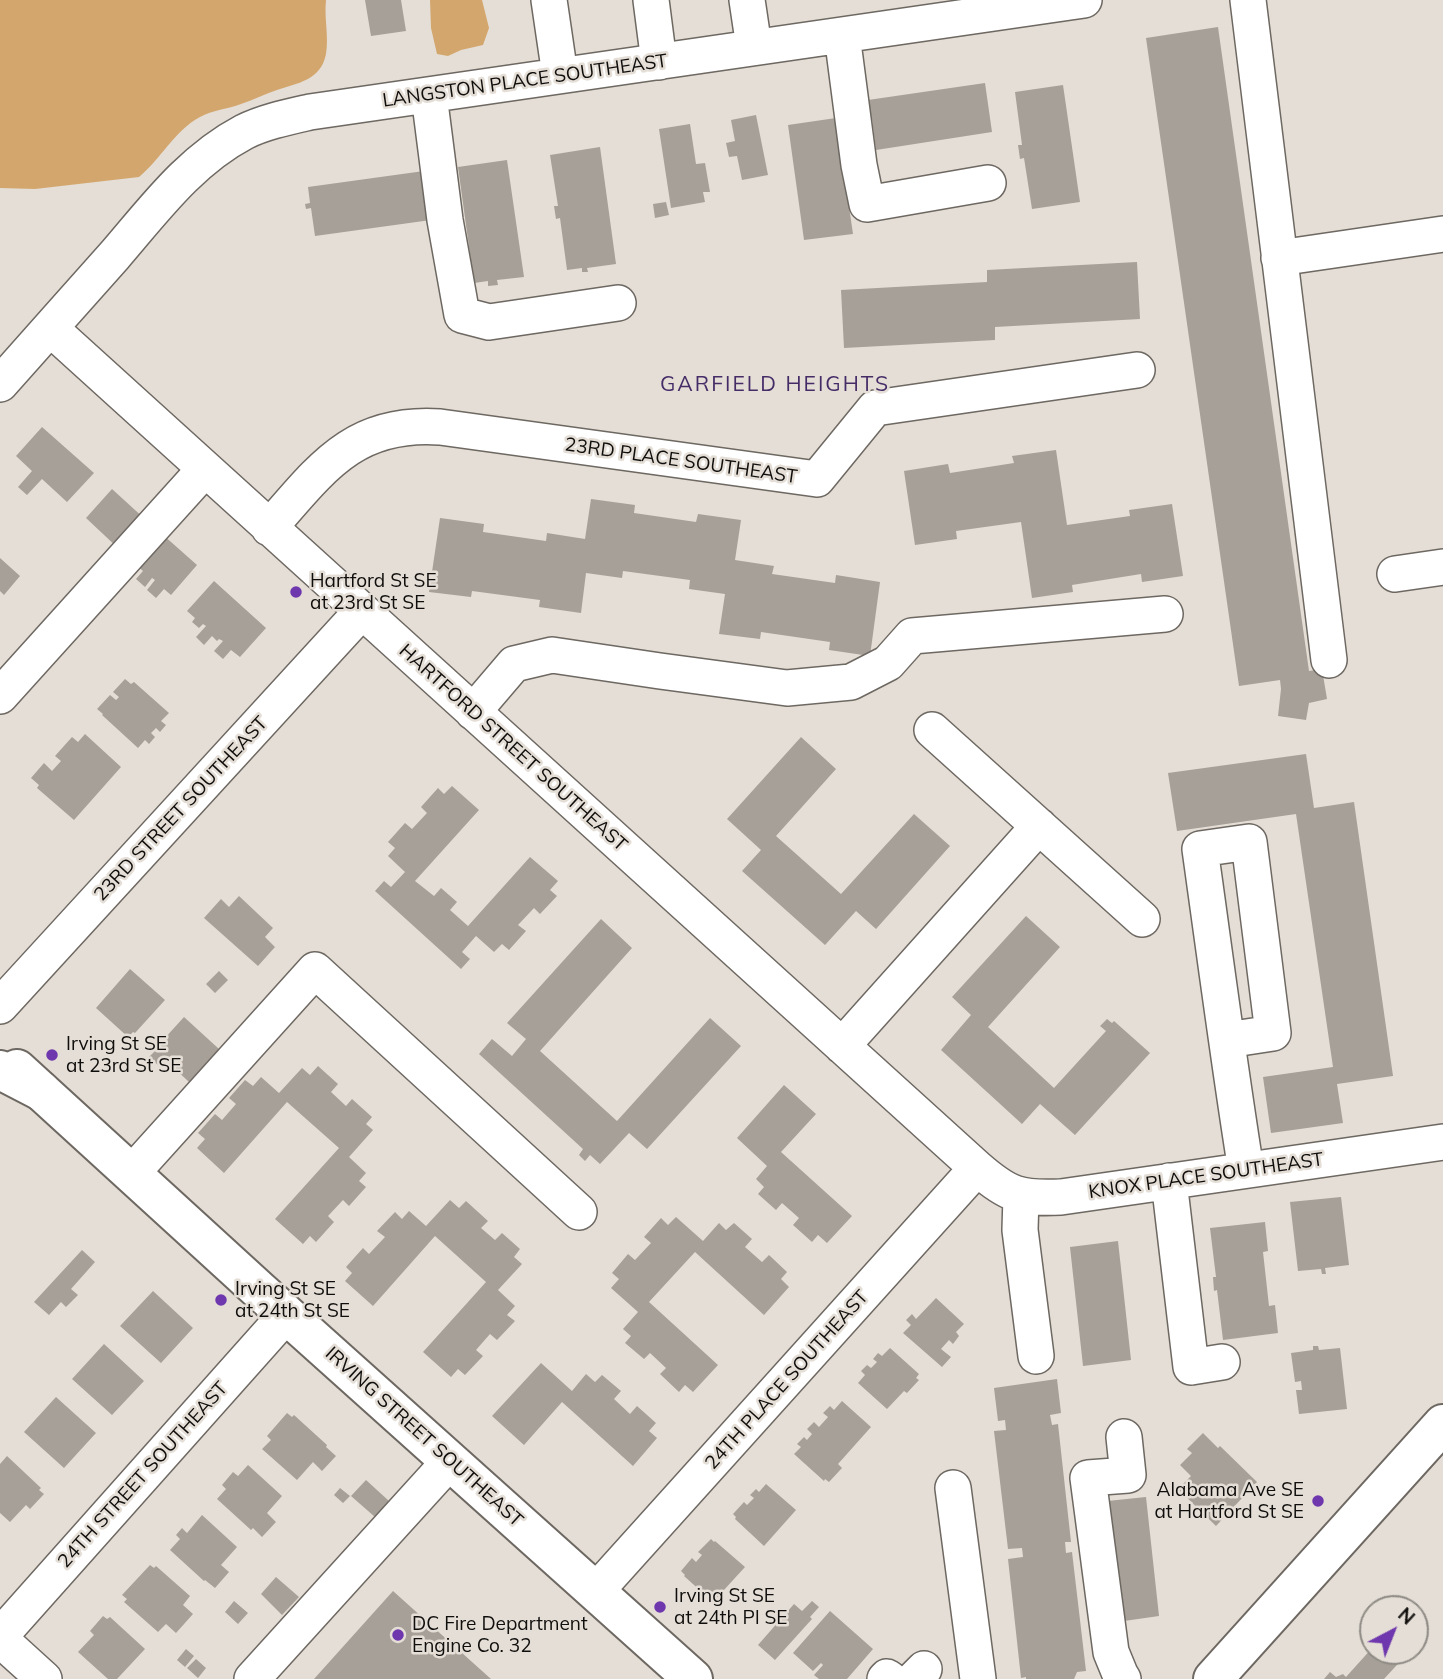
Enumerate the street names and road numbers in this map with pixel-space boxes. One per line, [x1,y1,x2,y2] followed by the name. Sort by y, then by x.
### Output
[381,50,669,112] street label: LANGSTON PLACE SOUTHEAST
[563,433,799,489] street label: 23RD PLACE SOUTHEAST
[394,639,632,857] street label: HARTFORD STREET SOUTHEAST
[89,712,273,906] street label: 23RD STREET SOUTHEAST
[1087,1148,1325,1204] street label: KNOX PLACE SOUTHEAST
[701,1286,873,1474] street label: 24TH PLACE SOUTHEAST
[321,1342,527,1532] street label: IRVING STREET SOUTHEAST
[53,1377,233,1573] street label: 24TH STREET SOUTHEAST

